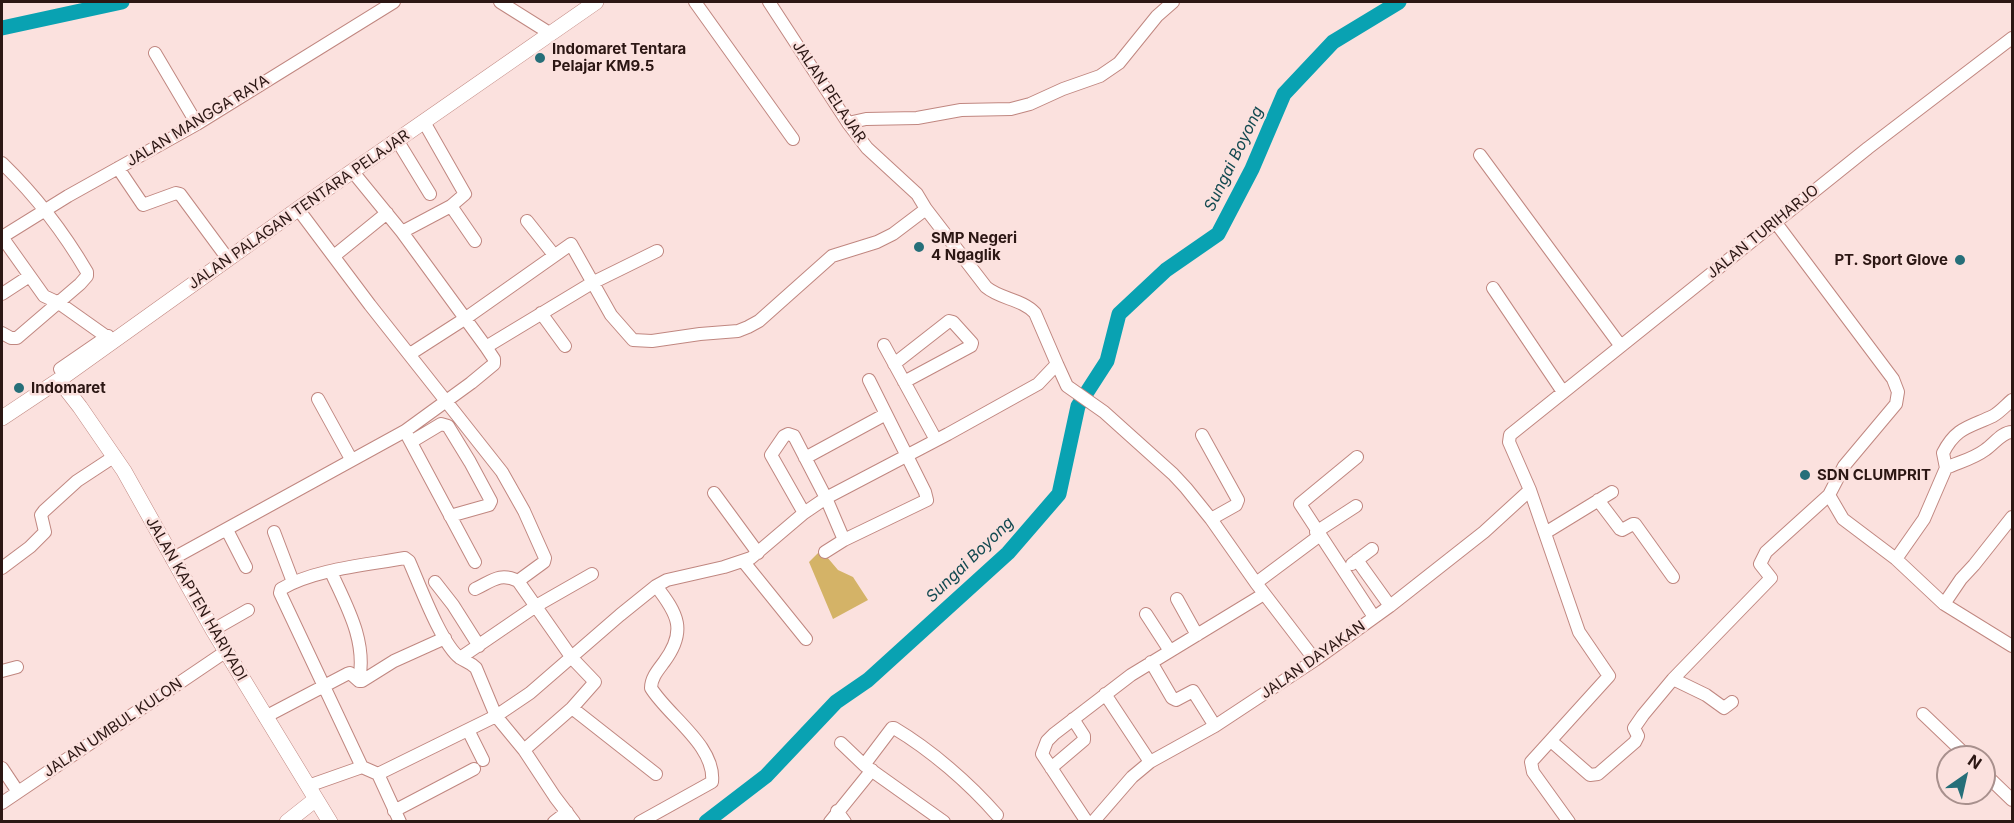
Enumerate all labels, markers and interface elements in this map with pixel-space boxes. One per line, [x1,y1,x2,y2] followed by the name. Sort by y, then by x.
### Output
[788,38,870,146] street label: JALAN PELAJAR
[552,40,686,75] place label: Indomaret Tentara Pelajar KM9.5
[533,51,547,65] marker: Indomaret Tentara Pelajar KM9.5
[123,71,273,171] street label: JALAN MANGGA RAYA
[1200,103,1268,215] water label: Sungai Boyong
[185,126,413,294] street label: JALAN PALAGAN TENTARA PELAJAR
[1703,181,1823,283] street label: JALAN TURIHARJO
[931,229,1017,264] place label: SMP Negeri 4 Ngaglik
[912,240,926,254] marker: SMP Negeri 4 Ngaglik
[1834,251,1948,269] place label: PT. Sport Glove
[1953,253,1967,267] marker: PT. Sport Glove
[31,379,106,397] place label: Indomaret
[12,381,26,395] marker: Indomaret
[1817,466,1931,484] place label: SDN CLUMPRIT
[1798,468,1812,482] marker: SDN CLUMPRIT
[922,513,1018,607] water label: Sungai Boyong
[142,514,250,684] street label: JALAN KAPTEN HARIYADI
[1257,617,1369,703] street label: JALAN DAYAKAN
[40,675,186,781] street label: JALAN UMBUL KULON
[1936,745,1996,805] north arrow
[1964,750,1986,773] text: N

